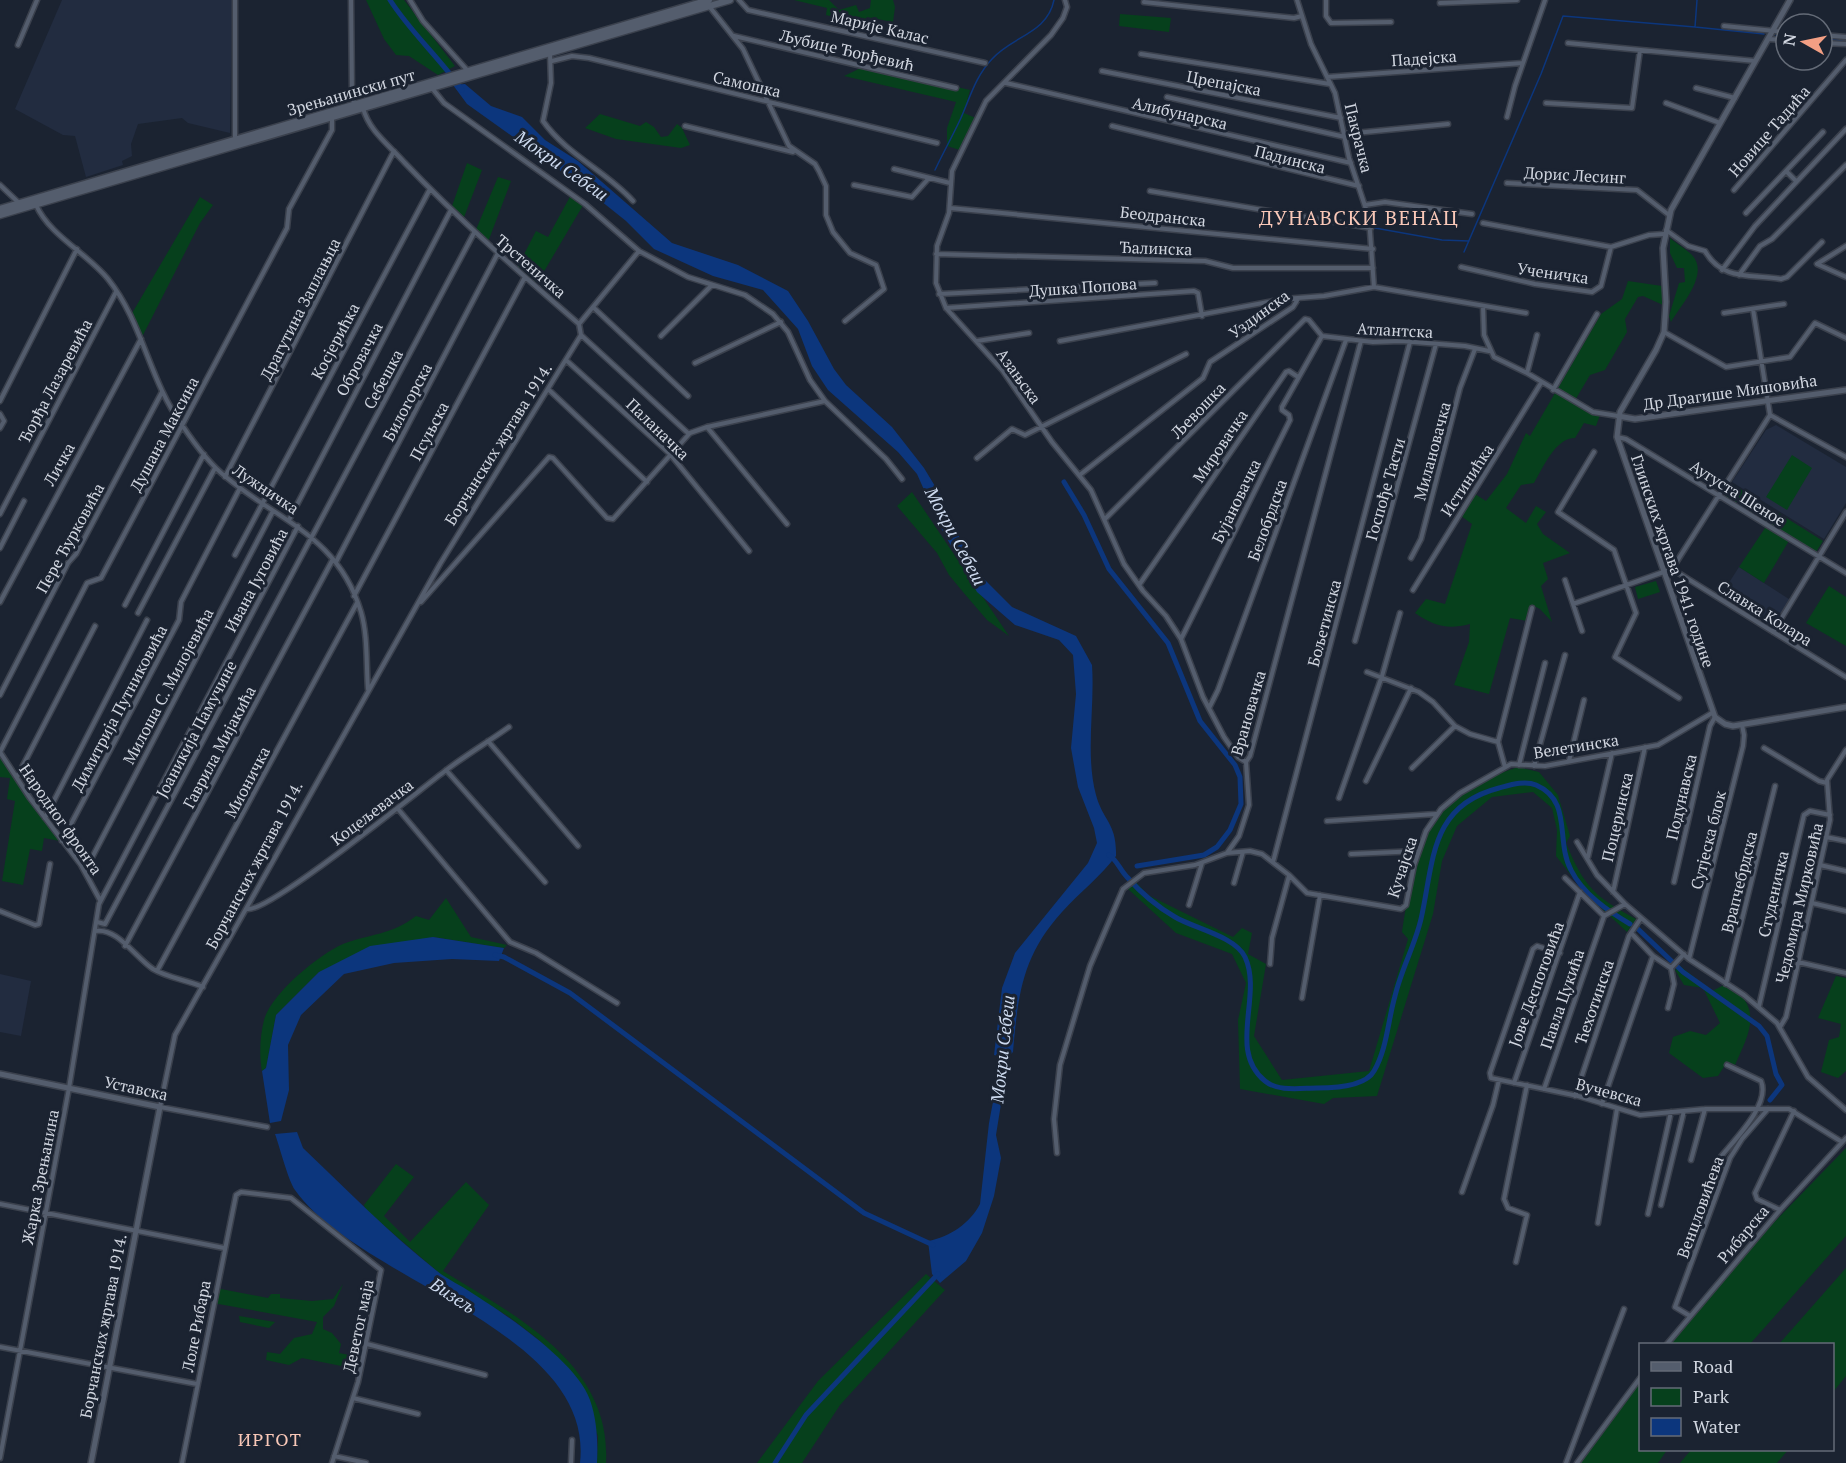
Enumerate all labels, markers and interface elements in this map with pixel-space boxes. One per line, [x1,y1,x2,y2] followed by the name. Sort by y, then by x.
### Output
[829,5,931,49] street label: Марије Калас
[1774,12,1834,72] north arrow
[777,24,917,76] street label: Љубице Ђорђевић
[1777,32,1801,47] text: N
[1391,45,1457,71] street label: Падејска
[285,63,418,121] street label: Зрењанински пут
[1185,65,1263,101] street label: Црепајска
[711,66,783,102] street label: Самошка
[1723,81,1815,181] street label: Новице Тадића
[1130,91,1230,135] street label: Алибунарска
[1340,101,1378,175] street label: Пакрачка
[510,123,613,206] water label: Мокри Себеш
[1252,140,1328,178] street label: Падинска
[1523,161,1627,189] street label: Дорис Лесинг
[1119,201,1207,231] street label: Беодранска
[1259,204,1459,231] district label: ДУНАВСКИ ВЕНАЦ
[491,229,571,303] street label: Трстеничка
[255,234,345,384] street label: Драгутина Заплањца
[1119,236,1193,260] street label: Ђалинска
[1516,257,1590,289] street label: Ученичка
[1028,272,1138,302] street label: Душка Попова
[1224,285,1294,343] street label: Уздинска
[306,299,364,383] street label: Косјерићка
[13,315,97,447] street label: Ђорђа Лазаревића
[1356,317,1434,343] street label: Атлантска
[330,318,388,400] street label: Обровачка
[991,344,1047,408] street label: Азањска
[358,345,408,413] street label: Себешка
[377,359,437,445] street label: Билогорска
[439,359,557,529] street label: Борчанских жртава 1914.
[1642,369,1818,415] street label: Др Драгише Мишовића
[124,373,204,495] street label: Душана Максина
[1165,377,1230,444] street label: Љевошка
[622,393,694,465] street label: Паланачка
[404,398,454,464] street label: Псуњска
[1408,399,1456,503] street label: Милановачка
[1187,405,1253,487] street label: Мировачка
[1360,435,1410,543] street label: Госпође Тасти
[38,439,80,490] street label: Личка
[1435,439,1499,521] street label: Истинићка
[1626,451,1720,671] street label: Глинских жртава 1941. године
[1206,455,1266,547] street label: Бујановачка
[1686,455,1790,531] street label: Аугуста Шеное
[228,458,303,519] street label: Лужничка
[1242,476,1292,564] street label: Белобрдска
[31,479,109,597] street label: Пере Ђурковића
[919,482,992,590] water label: Мокри Себеш
[219,524,293,636] street label: Ивана Југовића
[1713,575,1817,651] street label: Славка Колара
[1302,577,1346,669] street label: Бољетинска
[117,604,219,768] street label: Милоша С. Милојевића
[66,621,172,795] street label: Димитрија Путниковића
[150,656,242,802] street label: Јоаникија Памучине
[1225,668,1271,758] street label: Врановачка
[177,682,261,812] street label: Гаврила Мијакића
[1532,728,1620,764] street label: Велетинска
[219,743,275,821] street label: Мионичка
[1660,752,1702,842] street label: Подунавска
[14,759,108,879] street label: Народног фронта
[1596,770,1638,864] street label: Поцеринска
[326,774,418,850] street label: Коцељевачка
[200,777,308,953] street label: Борчанских жртава 1914.
[1685,788,1731,892] street label: Сутјеска блок
[1770,821,1828,985] street label: Чедомира Мирковића
[1716,829,1762,935] street label: Врапчебрдска
[1382,834,1422,900] street label: Кучајска
[1752,849,1794,939] street label: Студеничка
[1503,918,1569,1050] street label: Јове Деспотовића
[1535,946,1589,1052] street label: Павла Цукића
[1569,957,1619,1047] street label: Ћехотинска
[984,994,1020,1105] water label: Мокри Себеш
[102,1071,170,1105] street label: Уставска
[1574,1073,1644,1111] street label: Вучевска
[16,1107,64,1247] street label: Жарка Зрењанина
[1671,1153,1729,1261] street label: Венцловићева
[1712,1200,1774,1268] street label: Рибарска
[74,1232,132,1420] street label: Борчанских жртава 1914.
[425,1271,481,1319] water label: Визељ
[337,1277,379,1375] street label: Деветог маја
[176,1278,216,1375] street label: Лоле Рибара
[1639,1343,1834,1451] legend
[1693,1354,1733,1378] text: Road
[1693,1384,1730,1408] text: Park
[1693,1414,1740,1438] text: Water
[238,1427,302,1451] district label: ИРГОТ

